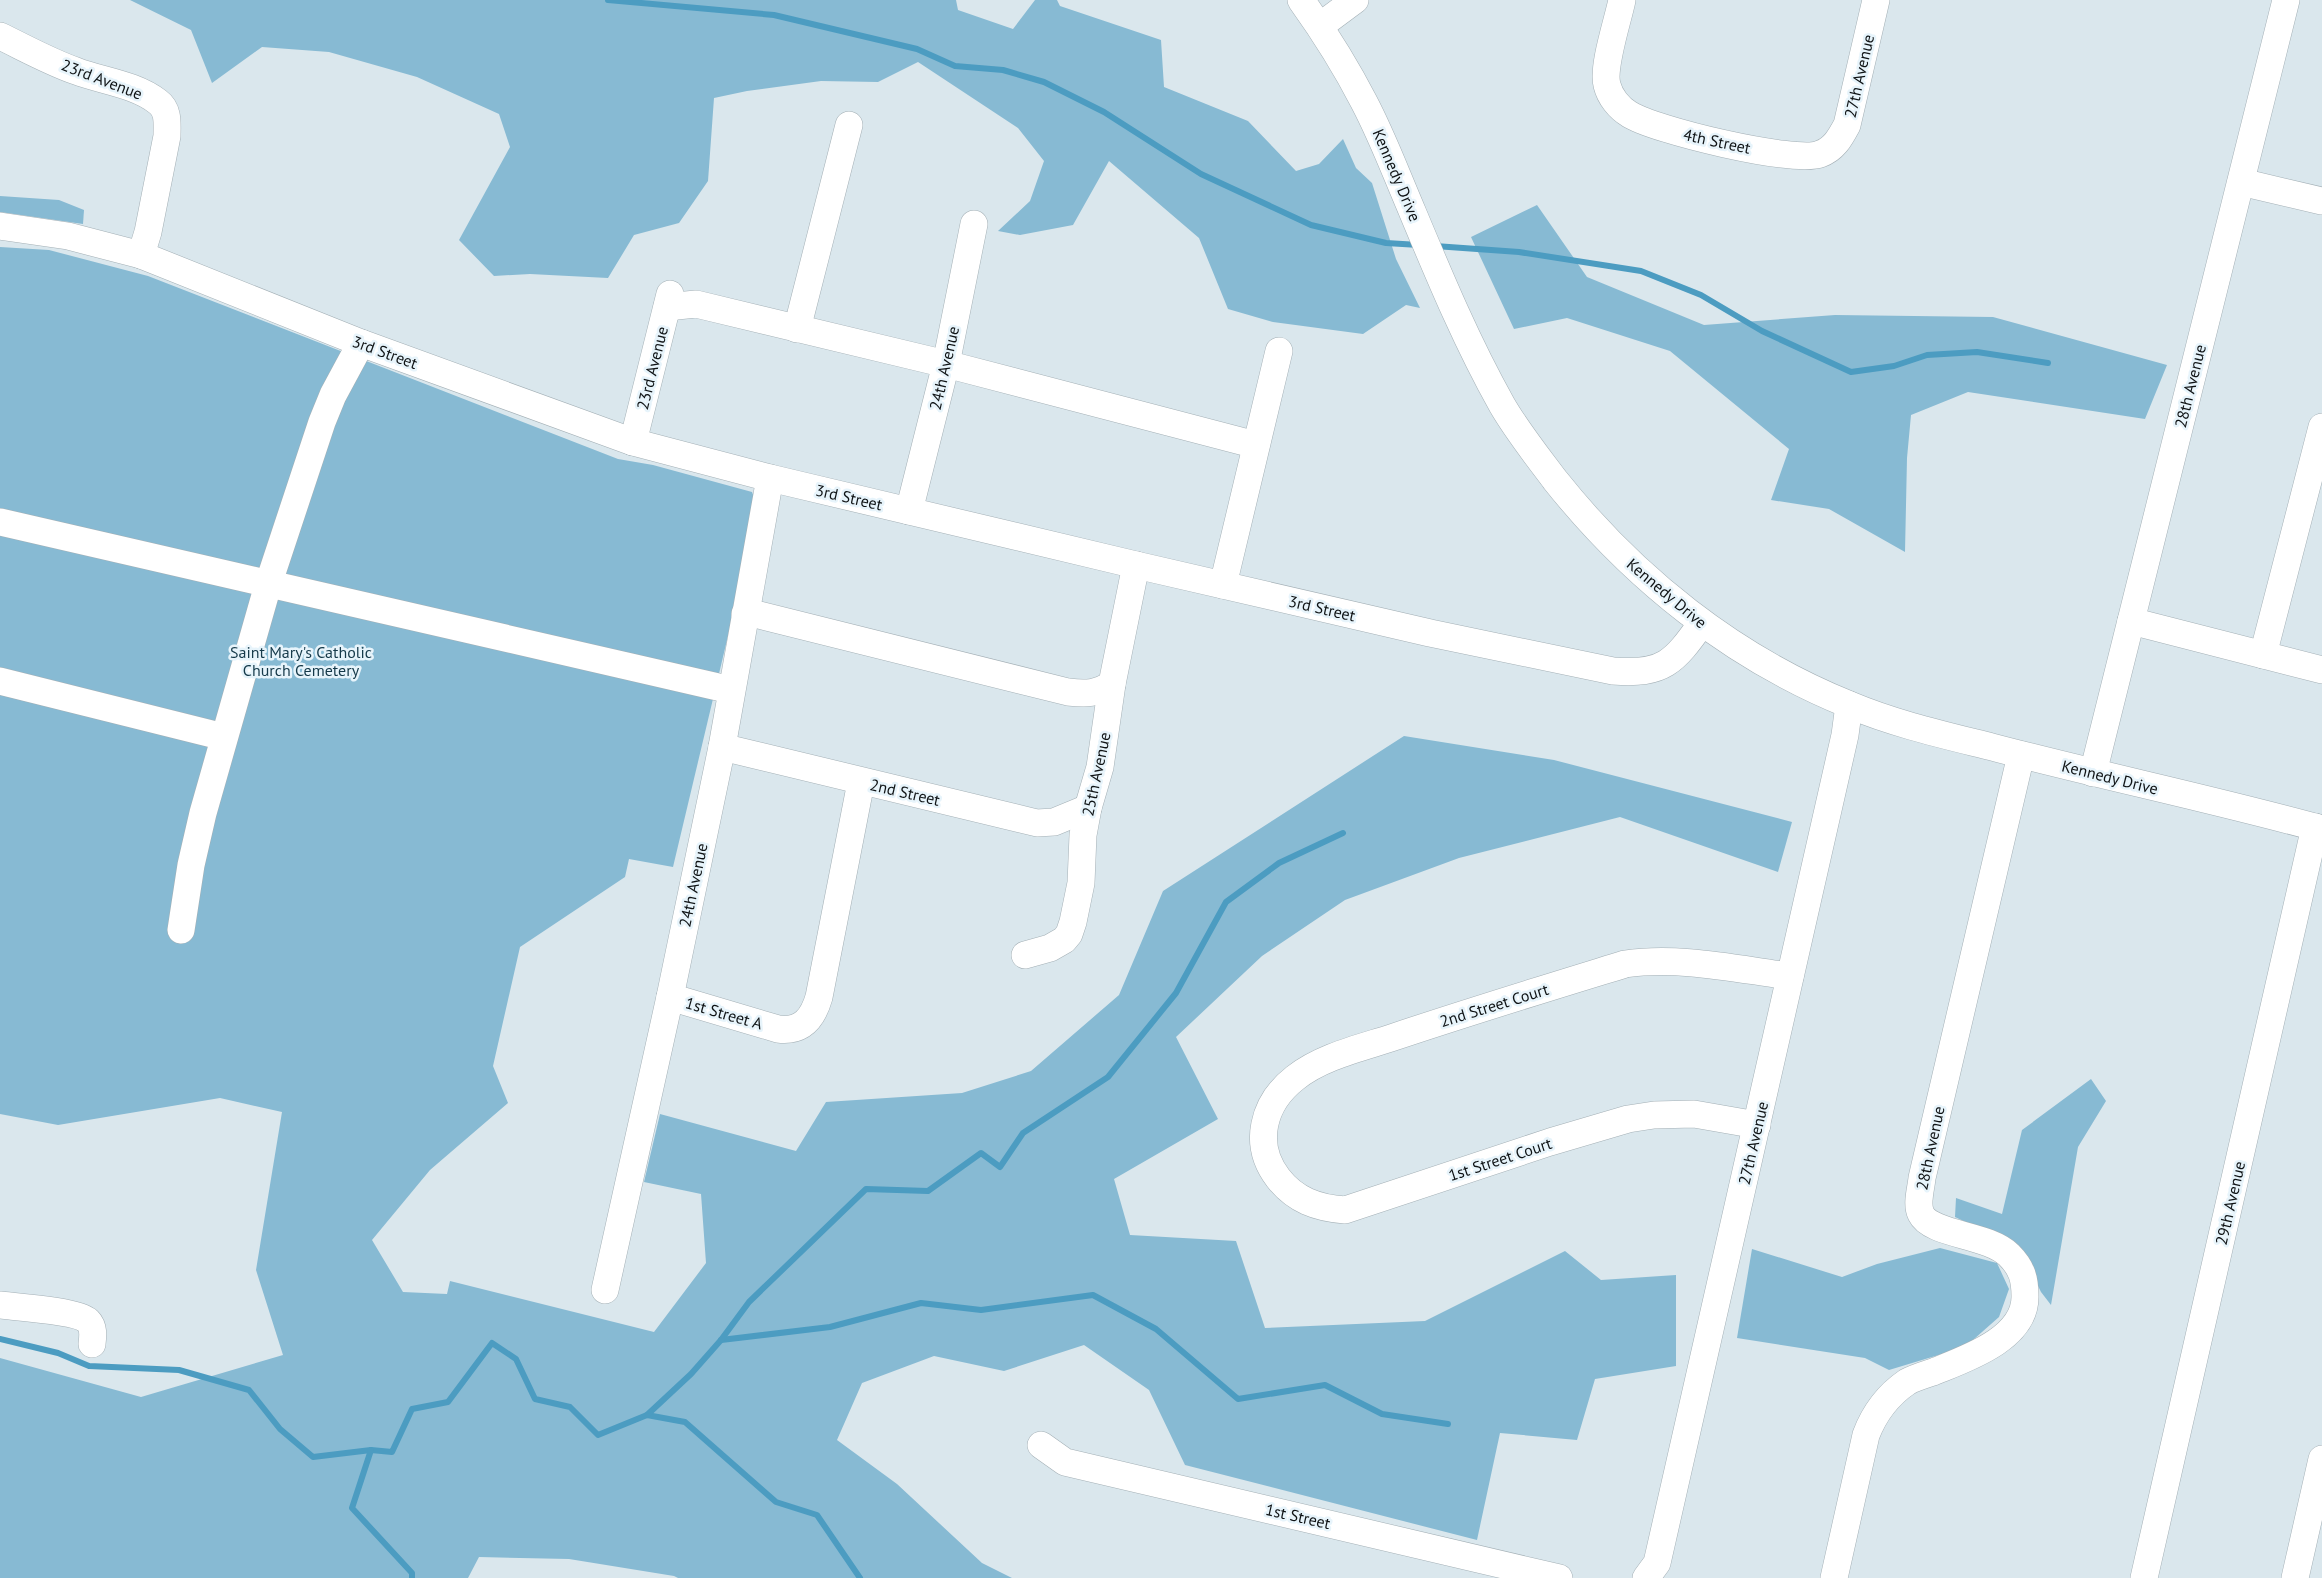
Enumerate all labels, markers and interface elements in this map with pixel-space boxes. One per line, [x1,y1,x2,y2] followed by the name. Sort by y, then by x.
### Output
[1840,32,1878,120] street label: 27th Avenue
[59,54,145,104] street label: 23rd Avenue
[1682,124,1753,158] street label: 4th Street
[1369,126,1425,224] street label: Kennedy Drive
[632,324,672,412] street label: 23rd Avenue
[925,324,963,412] street label: 24th Avenue
[350,331,421,373] street label: 3rd Street
[2170,342,2210,430] street label: 28th Avenue
[814,480,885,515] street label: 3rd Street
[1623,554,1711,632] street label: Kennedy Drive
[1287,591,1358,626] street label: 3rd Street
[230,642,372,680] park label: Saint Mary's Catholic Church Cemetery
[1077,730,1115,818] street label: 25th Avenue
[2060,755,2160,799] street label: Kennedy Drive
[868,774,943,810] street label: 2nd Street
[674,841,712,929] street label: 24th Avenue
[1437,979,1551,1031] street label: 2nd Street Court
[683,992,765,1034] street label: 1st Street A
[1734,1099,1772,1187] street label: 27th Avenue
[1911,1104,1949,1192] street label: 28th Avenue
[1446,1133,1555,1185] street label: 1st Street Court
[2211,1159,2249,1247] street label: 29th Avenue
[1264,1499,1333,1533] street label: 1st Street

